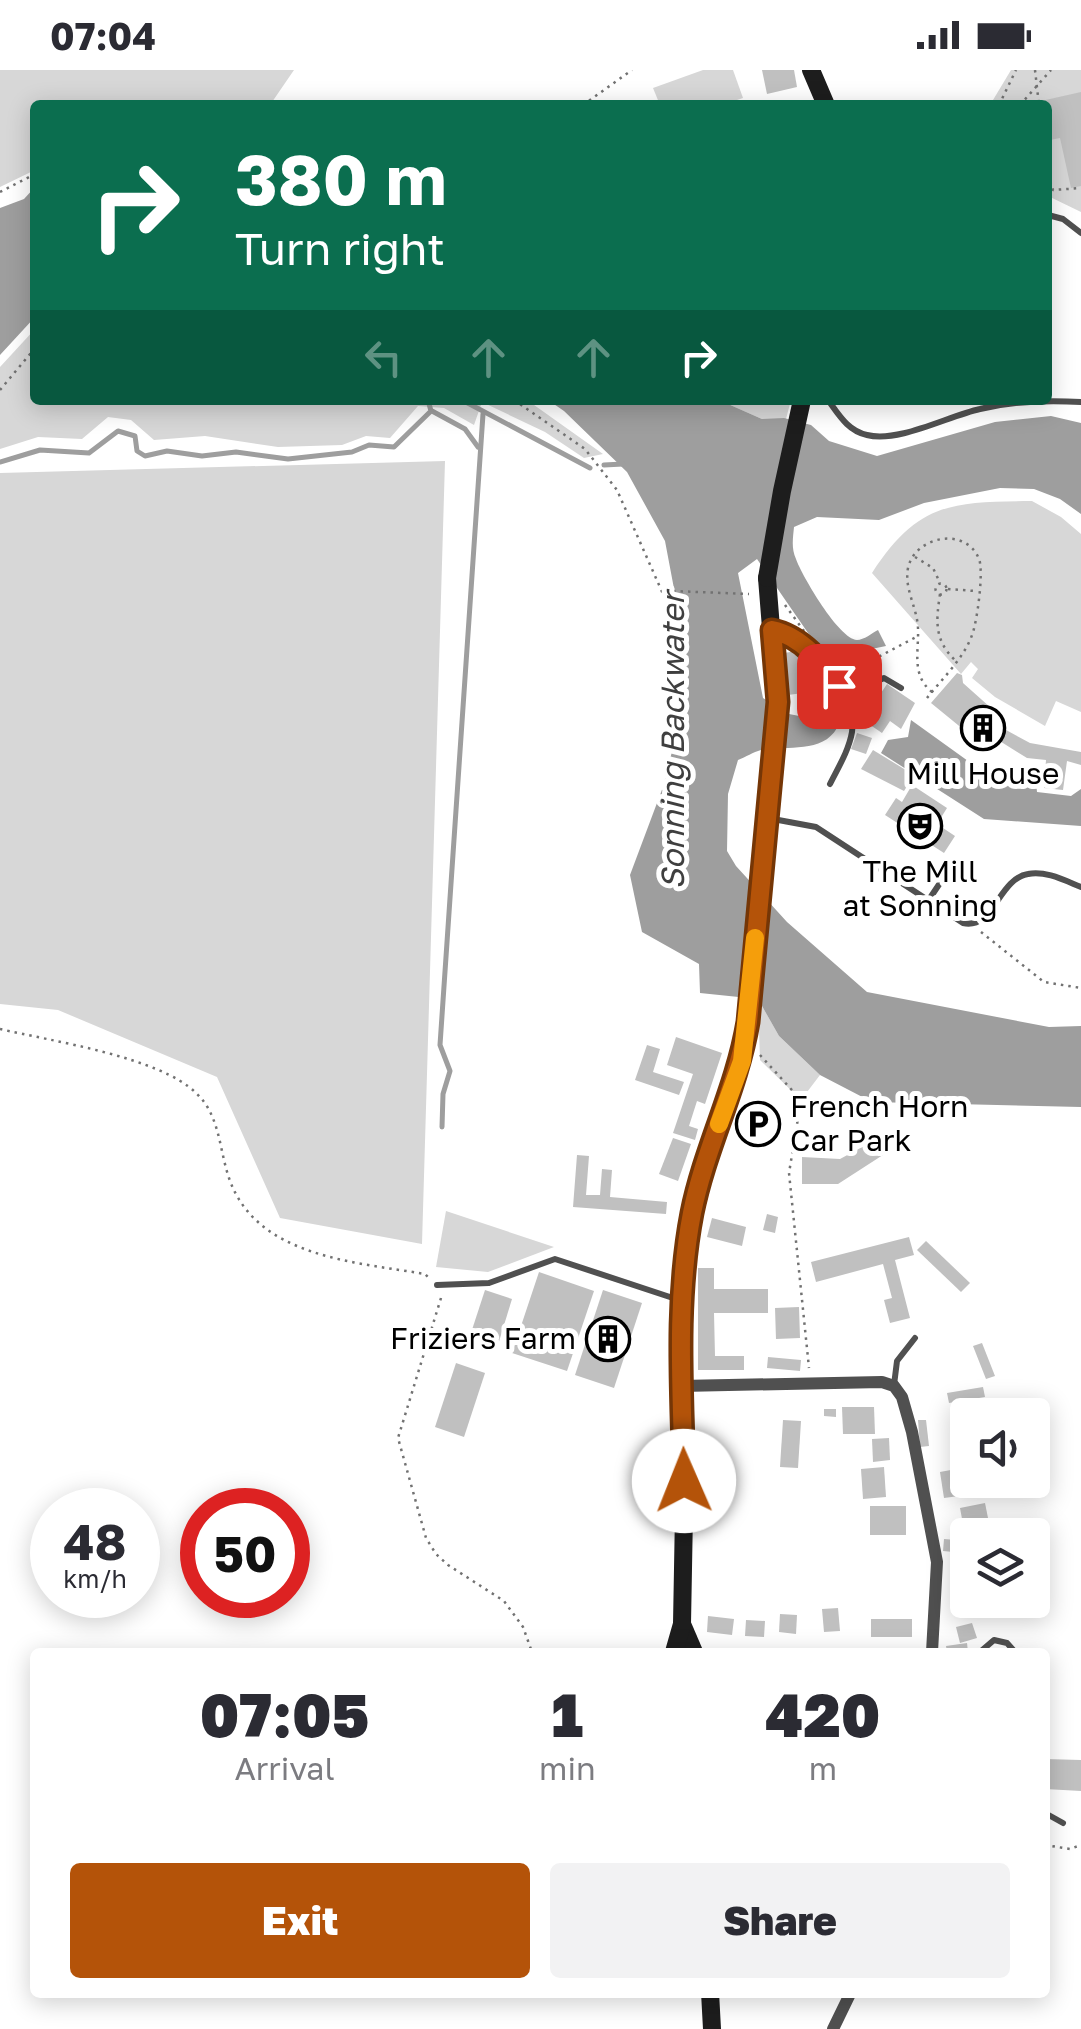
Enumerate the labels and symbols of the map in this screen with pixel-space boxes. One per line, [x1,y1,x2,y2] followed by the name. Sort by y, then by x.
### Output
[653,588,691,890] water label: Sonning Backwater
[797,644,882,729] pin
[960,705,1006,751] building icon: Mill House
[907,755,1059,791] place label: Mill House
[897,803,943,849] theatre icon: The Mill at Sonning
[842,853,998,923] place label: The Mill at Sonning
[790,1088,968,1158] place label: French Horn Car Park
[735,1101,781,1147] parking icon: French Horn Car Park
[585,1316,631,1362] building icon: Friziers Farm
[390,1320,576,1356] place label: Friziers Farm
[632,1429,736,1533] position arrow
[180,1488,310,1618] speed limit sign: 50

